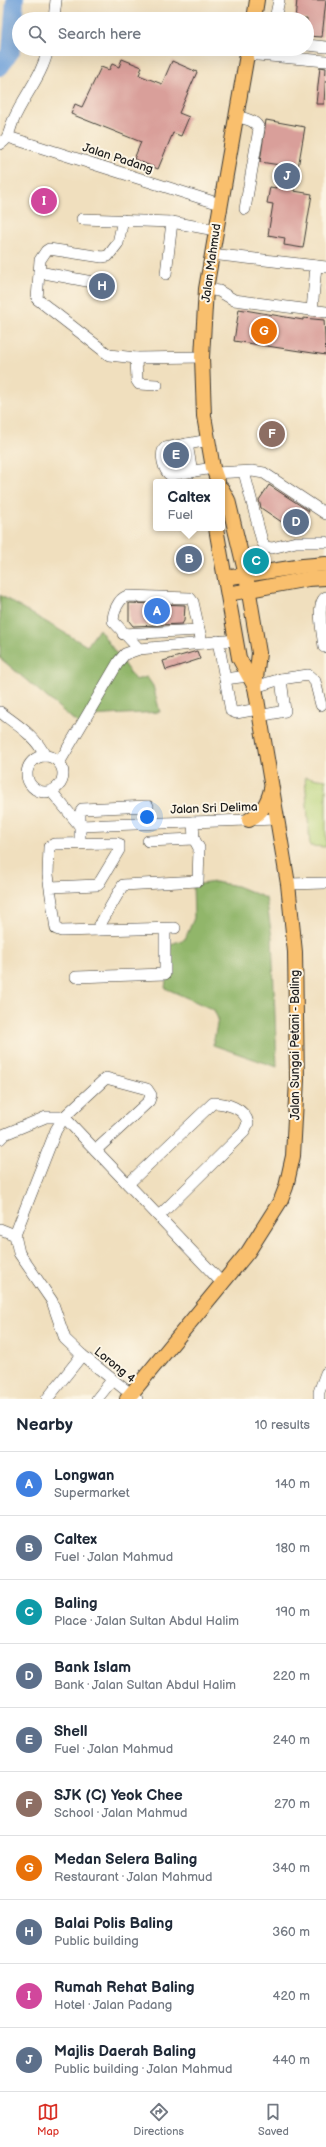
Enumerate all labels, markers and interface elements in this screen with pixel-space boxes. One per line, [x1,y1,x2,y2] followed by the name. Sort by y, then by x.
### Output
[12,12,314,56] search box
[26,23,48,45] icon: search
[58,25,141,44] text: Search here
[81,140,155,177] street label: Jalan Padang
[274,161,300,191] pin: J
[31,186,57,216] pin: I
[199,223,224,303] street label: Jalan Mahmud
[89,271,115,301] pin: H
[251,316,277,346] pin: G
[259,419,285,449] pin: F
[163,440,189,470] pin: E
[153,479,225,531] popup
[168,488,210,507] text: Caltex
[168,507,193,523] text: Fuel
[283,507,309,537] pin: D
[176,544,202,574] pin: B
[243,546,269,576] pin: C
[144,596,170,626] pin: A
[170,799,258,818] street label: Jalan Sri Delima
[137,807,157,827] your location
[288,970,303,1120] street label: Jalan Sungai Petani - Baling
[91,1344,139,1387] street label: Lorong 4
[16,1415,73,1435] text: Nearby
[255,1417,310,1433] text: 10 results
[54,1466,114,1485] text: Longwan
[25,1476,33,1492] text: A
[275,1476,310,1492] text: 140 m
[54,1485,130,1501] text: Supermarket
[54,1530,97,1549] text: Caltex
[24,1540,34,1556] text: B
[275,1540,310,1556] text: 180 m
[54,1549,173,1565] text: Fuel · Jalan Mahmud
[54,1594,98,1613] text: Baling
[24,1604,34,1620] text: C
[276,1604,310,1620] text: 190 m
[54,1613,239,1629] text: Place · Jalan Sultan Abdul Halim
[54,1658,131,1677] text: Bank Islam
[24,1668,34,1684] text: D
[273,1668,310,1684] text: 220 m
[54,1677,236,1693] text: Bank · Jalan Sultan Abdul Halim
[54,1722,87,1741] text: Shell
[25,1732,33,1748] text: E
[273,1732,310,1748] text: 240 m
[54,1741,173,1757] text: Fuel · Jalan Mahmud
[54,1786,183,1805] text: SJK (C) Yeok Chee
[25,1796,33,1812] text: F
[274,1796,310,1812] text: 270 m
[54,1805,187,1821] text: School · Jalan Mahmud
[54,1850,197,1869] text: Medan Selera Baling
[24,1860,34,1876] text: G
[272,1860,310,1876] text: 340 m
[54,1869,213,1885] text: Restaurant · Jalan Mahmud
[54,1914,173,1933] text: Balai Polis Baling
[24,1924,34,1940] text: H
[272,1924,310,1940] text: 360 m
[54,1933,139,1949] text: Public building
[54,1978,195,1997] text: Rumah Rehat Baling
[27,1988,31,2004] text: I
[272,1988,310,2004] text: 420 m
[54,1997,172,2013] text: Hotel · Jalan Padang
[54,2042,196,2061] text: Majlis Daerah Baling
[25,2052,33,2068] text: J
[272,2052,310,2068] text: 440 m
[54,2061,233,2077] text: Public building · Jalan Mahmud
[37,2101,59,2138] tab: Map
[133,2101,184,2138] tab: Directions
[258,2101,289,2138] tab: Saved

